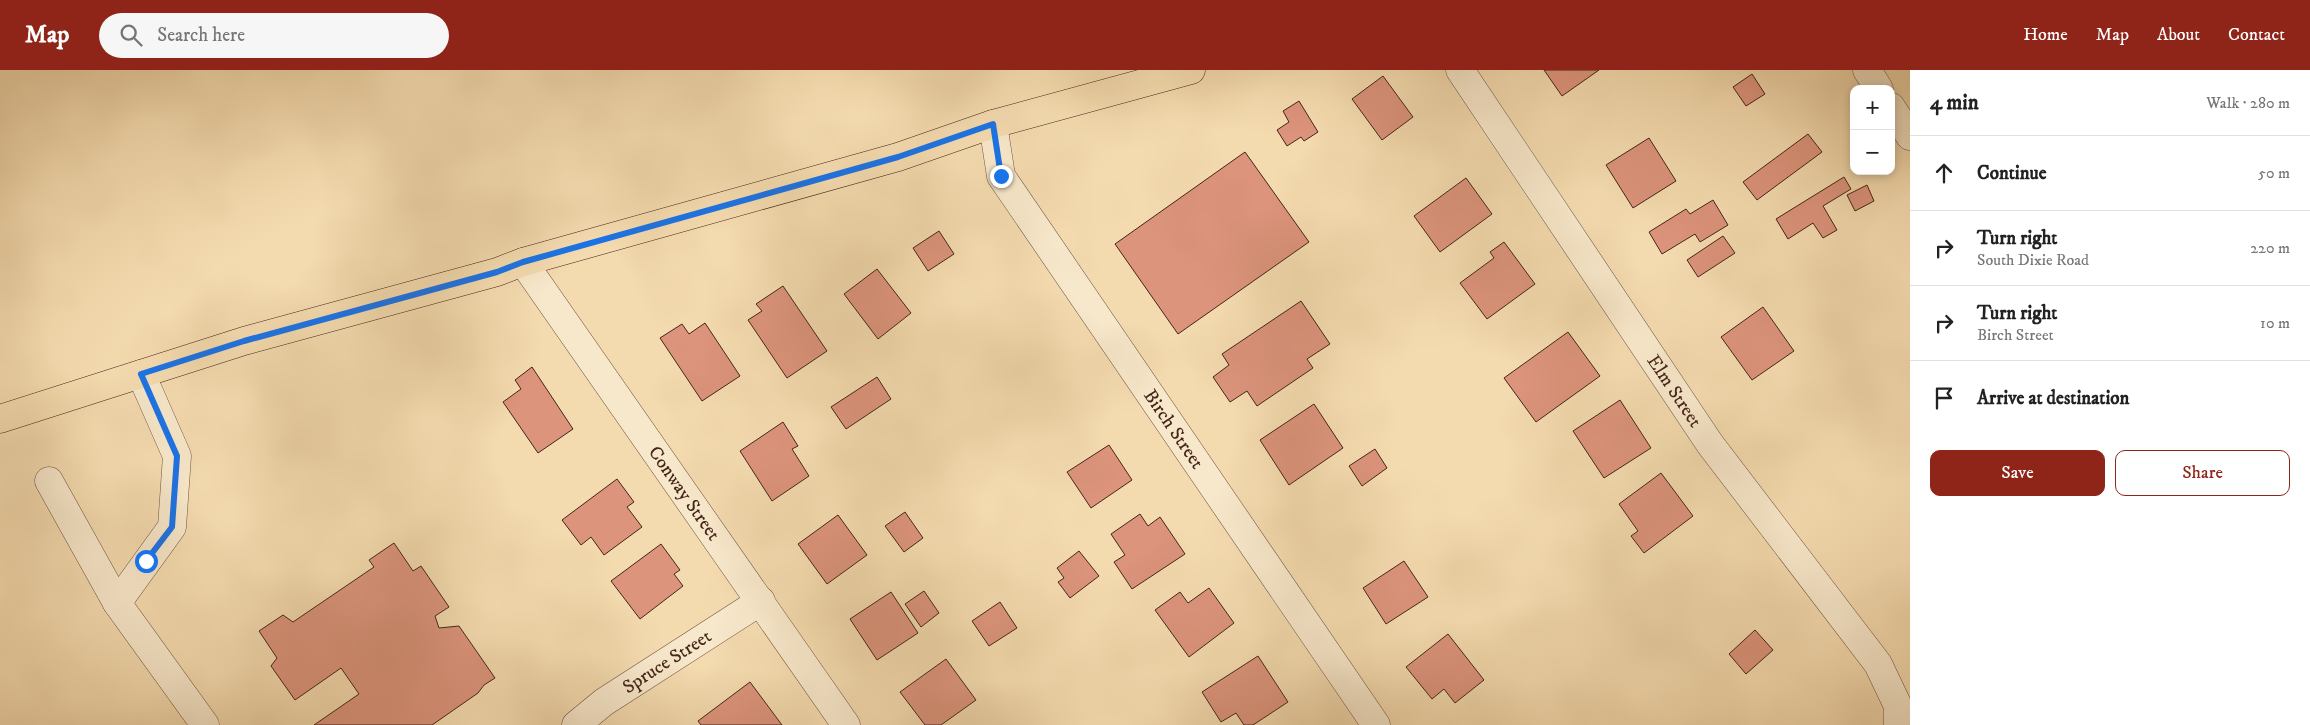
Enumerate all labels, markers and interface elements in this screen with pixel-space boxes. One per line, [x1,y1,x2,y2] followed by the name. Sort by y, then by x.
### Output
[99,13,449,58] search box
[25,20,69,50] text: Map
[117,21,145,49] icon: search
[157,24,245,47] text: Search here
[2023,24,2068,46] text: Home
[2096,24,2129,46] text: Map
[2157,24,2200,46] text: About
[2228,24,2285,46] text: Contact
[1850,85,1895,175] map controls
[1850,85,1895,130] button: +
[1930,90,1979,116] text: 4 min
[2206,93,2290,113] text: Walk · 280 m
[1850,130,1895,175] button: −
[1930,159,1958,187] icon: ahead
[1977,162,2047,185] text: Continue
[2258,163,2290,183] text: 50 m
[990,165,1013,188] route end
[1977,227,2057,250] text: Turn right
[1930,234,1958,262] icon: right
[2250,238,2290,258] text: 220 m
[1977,250,2089,270] text: South Dixie Road
[1977,302,2057,325] text: Turn right
[1930,309,1958,337] icon: right
[2260,313,2290,333] text: 10 m
[1977,325,2054,345] text: Birch Street
[1642,350,1707,432] street label: Elm Street
[1930,384,1958,412] icon: arrive
[1139,385,1209,473] street label: Birch Street
[1977,387,2129,410] text: Arrive at destination
[643,442,725,545] street label: Conway Street
[1930,450,2105,496] button: Save
[2115,450,2290,496] button: Share
[135,550,158,573] route start
[618,625,715,698] street label: Spruce Street

